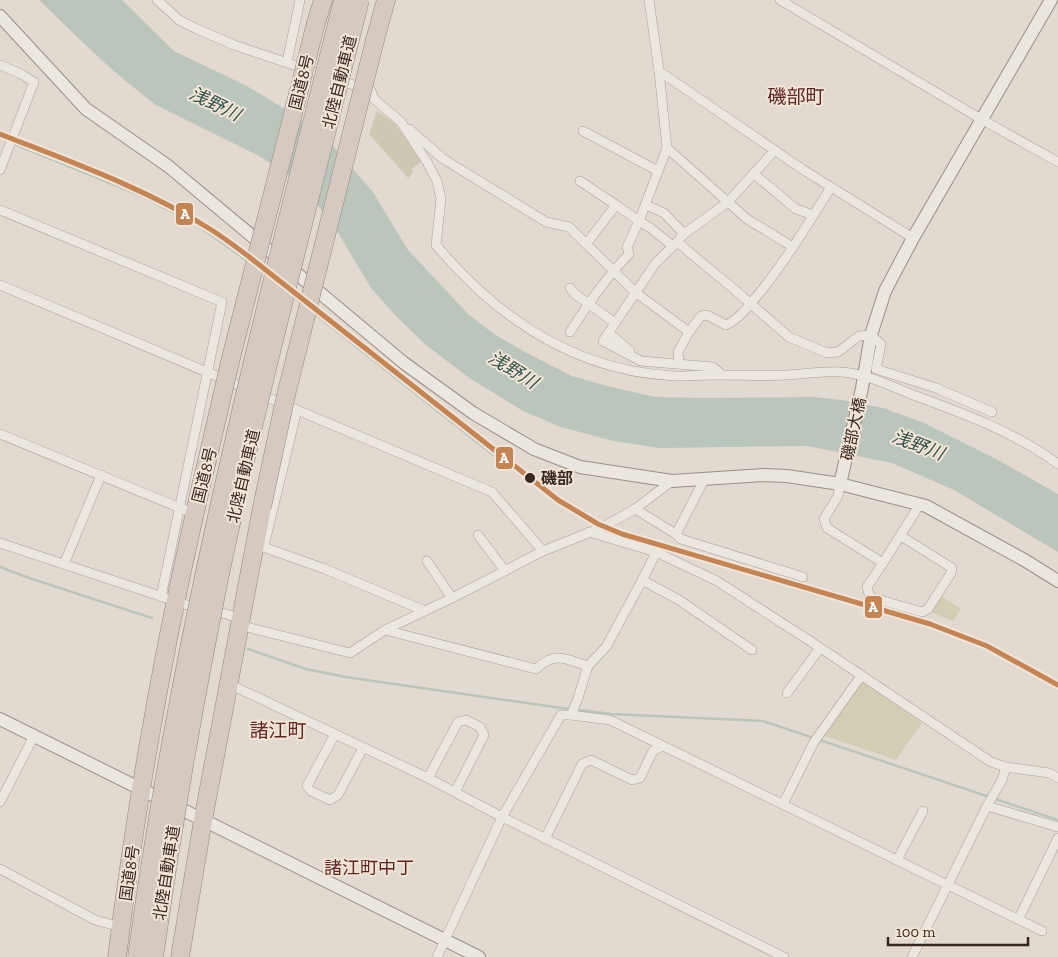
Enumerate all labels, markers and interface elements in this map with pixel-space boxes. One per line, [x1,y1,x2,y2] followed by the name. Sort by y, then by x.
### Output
[319,33,360,131] street label: 北陸自動車道
[285,52,318,112] street label: 国道8号
[186,82,246,127] water label: 浅野川
[767,85,825,108] district label: 磯部町
[175,202,194,226] line badge: A
[180,206,190,223] text: A
[484,346,543,395] water label: 浅野川
[838,396,869,462] street label: 磯部大橋
[889,425,949,466] water label: 浅野川
[223,427,264,525] street label: 北陸自動車道
[188,445,221,505] street label: 国道8号
[495,446,514,470] line badge: A
[499,450,509,467] text: A
[541,469,573,488] place label: 磯部
[523,471,537,485] marker: 磯部
[864,595,883,619] line badge: A
[868,599,878,616] text: A
[249,719,307,742] district label: 諸江町
[150,824,183,922] street label: 北陸自動車道
[116,844,143,902] street label: 国道8号
[324,857,414,879] district label: 諸江町中丁
[888,914,1028,946] scale bar
[896,923,935,941] text: 100 m

